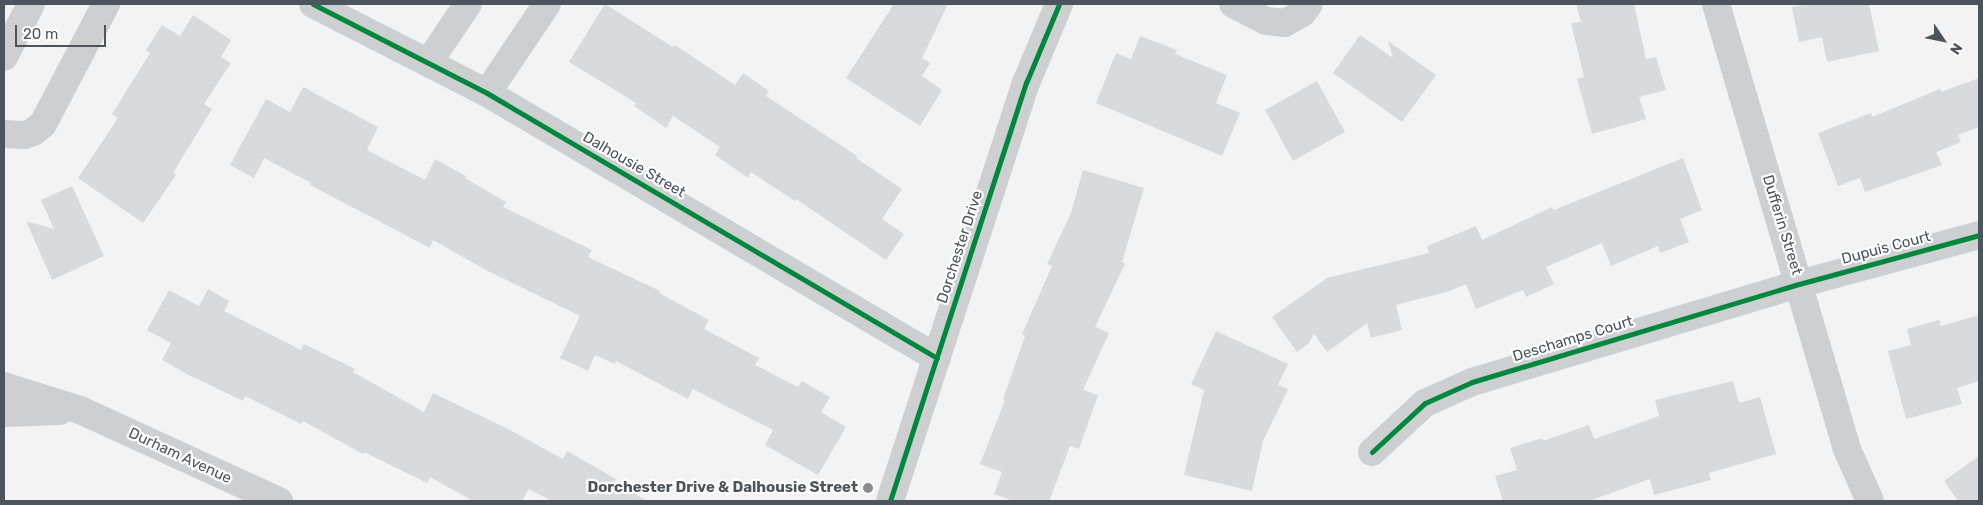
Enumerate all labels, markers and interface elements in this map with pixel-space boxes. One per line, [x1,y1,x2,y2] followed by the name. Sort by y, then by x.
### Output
[18,15,109,47] scale bar
[1918,15,1968,65] north arrow
[23,25,58,43] text: 20 m
[1946,40,1966,58] text: N
[579,128,689,202] street label: Dalhousie Street
[1758,173,1806,277] street label: Dufferin Street
[933,188,987,306] street label: Dorchester Drive
[1839,227,1933,269] street label: Dupuis Court
[1511,312,1635,366] street label: Deschamps Court
[125,424,235,488] street label: Durham Avenue
[587,479,858,497] place label: Dorchester Drive & Dalhousie Street
[862,482,874,494] marker: Dorchester Drive & Dalhousie Street

